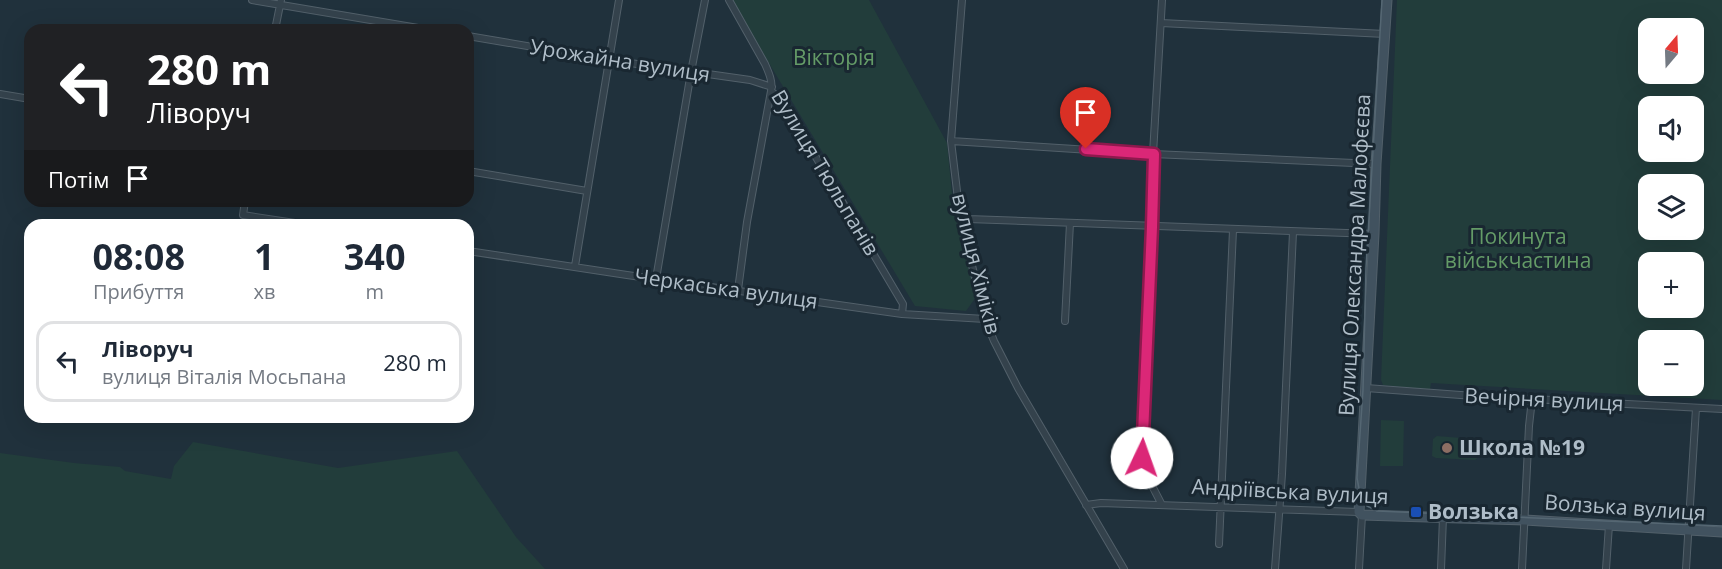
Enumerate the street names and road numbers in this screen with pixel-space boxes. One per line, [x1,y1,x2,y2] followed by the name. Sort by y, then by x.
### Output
[528,32,712,88] street label: Урожайна вулиця
[765,85,886,260] street label: Вулиця Тюльпанів
[1332,93,1376,417] street label: Вулиця Олександра Малофєєва
[946,190,1008,337] street label: вулиця Хіміків
[633,261,820,315] street label: Черкаська вулиця
[1464,381,1624,417] street label: Вечірня вулиця
[1191,472,1389,510] street label: Андріївська вулиця
[1544,487,1707,527] street label: Волзька вулиця

